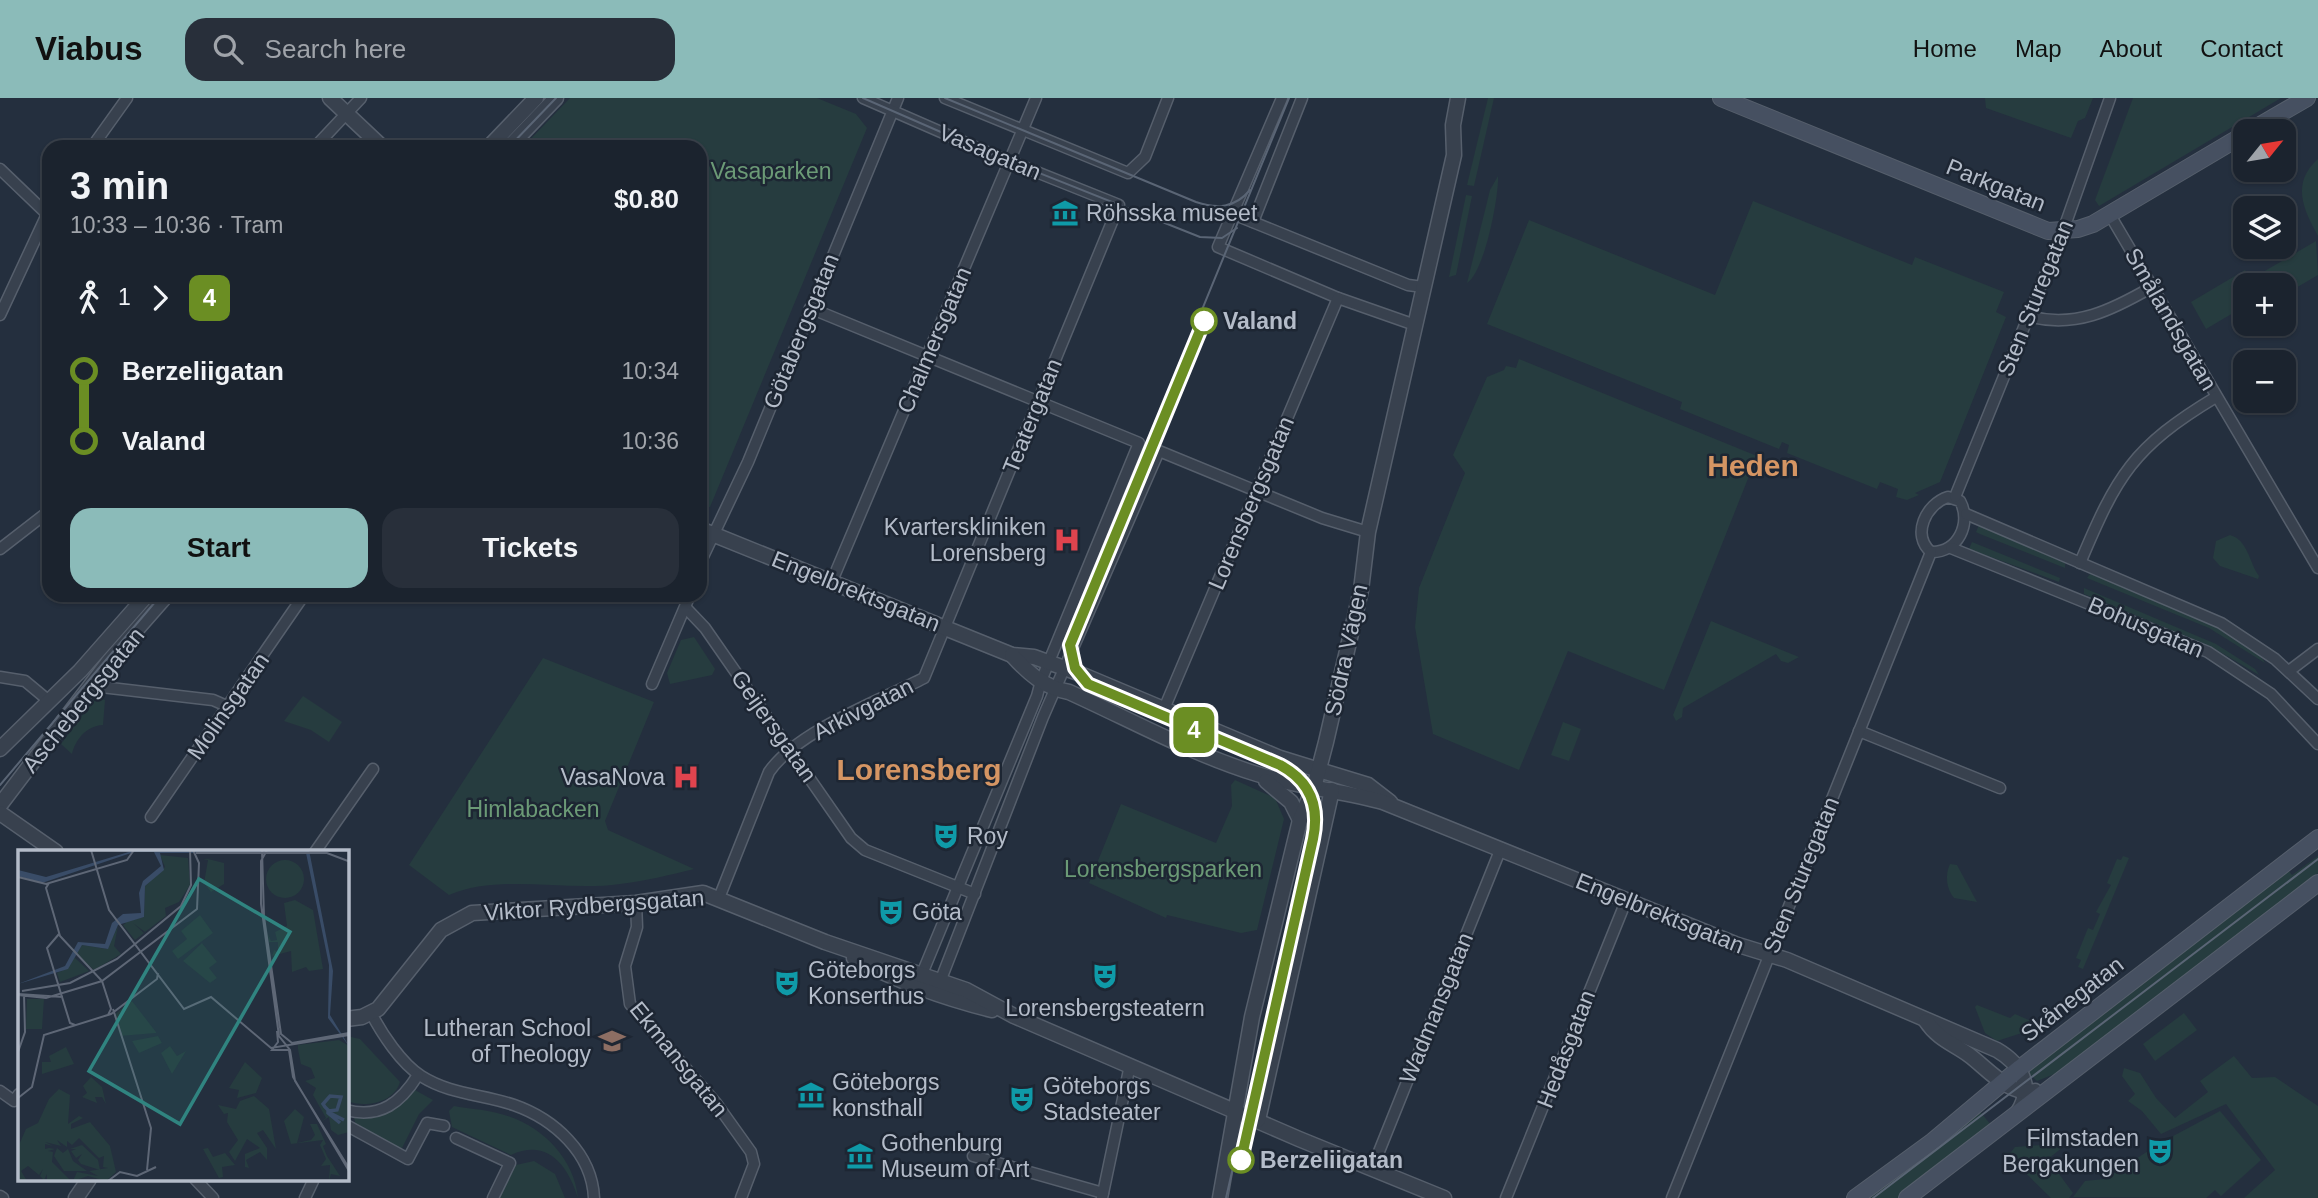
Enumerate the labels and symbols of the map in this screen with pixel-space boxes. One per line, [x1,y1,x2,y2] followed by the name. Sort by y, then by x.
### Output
[935,119,1045,185] street label: Vasagatan
[2233,119,2296,182] north arrow
[1943,153,2049,217] street label: Parkgatan
[710,158,832,184] park label: Vasaparken
[1050,198,1080,228] museum icon: Röhsska museet
[1086,200,1258,226] place label: Röhsska museet
[1992,216,2078,380] street label: Sten Sturegatan
[2120,243,2222,395] street label: Smålandsgatan
[758,250,844,412] street label: Götabergsgatan
[892,263,976,417] street label: Chalmersgatan
[1191,308,1217,334] marker: Valand
[1223,308,1297,334] place label: Valand
[997,355,1067,477] street label: Teatergatan
[1203,413,1299,593] street label: Lorensbergsgatan
[1707,449,1799,482] district label: Heden
[884,514,1046,566] place label: Kvarterskliniken Lorensberg
[1052,525,1082,555] hospital icon: Kvarterskliniken Lorensberg
[768,545,944,637] street label: Engelbrektsgatan
[1319,582,1373,718] street label: Södra Vägen
[2084,591,2208,663] street label: Bohusgatan
[17,622,149,778] street label: Aschebergsgatan
[182,648,274,764] street label: Molinsgatan
[726,665,822,787] street label: Geijersgatan
[809,673,917,745] street label: Arkivgatan
[1171,707,1217,753] line badge: 4
[836,753,1002,786] district label: Lorensberg
[671,762,701,792] hospital icon: VasaNova
[561,764,665,790] place label: VasaNova
[1758,793,1844,957] street label: Sten Sturegatan
[467,796,599,822] park label: Himlabacken
[931,821,961,851] theatre icon: Roy
[967,823,1008,849] place label: Roy
[18,850,348,1180] inset map
[1064,856,1262,882] park label: Lorensbergsparken
[1572,867,1748,959] street label: Engelbrektsgatan
[483,884,705,926] street label: Viktor Rydbergsgatan
[876,897,906,927] theatre icon: Göta
[912,899,962,925] place label: Göta
[1394,929,1478,1087] street label: Wadmansgatan
[2016,951,2128,1047] street label: Skånegatan
[808,957,924,1009] place label: Göteborgs Konserthus
[1090,961,1120,991] theatre icon: Lorensbergsteatern
[772,968,802,998] theatre icon: Göteborgs Konserthus
[1532,986,1600,1112] street label: Hedåsgatan
[1005,995,1205,1021] place label: Lorensbergsteatern
[625,996,733,1122] street label: Ekmansgatan
[423,1015,591,1067] place label: Lutheran School of Theology
[597,1026,627,1056] school or university icon: Lutheran School of Theology
[832,1069,939,1121] place label: Göteborgs konsthall
[1043,1073,1161,1125] place label: Göteborgs Stadsteater
[796,1080,826,1110] museum icon: Göteborgs konsthall
[1007,1084,1037,1114] theatre icon: Göteborgs Stadsteater
[2002,1125,2139,1177] place label: Filmstaden Bergakungen
[881,1130,1030,1182] place label: Gothenburg Museum of Art
[2145,1136,2175,1166] theatre icon: Filmstaden Bergakungen
[845,1141,875,1171] museum icon: Gothenburg Museum of Art
[1228,1147,1254,1173] marker: Berzeliigatan
[1260,1147,1403,1173] place label: Berzeliigatan

